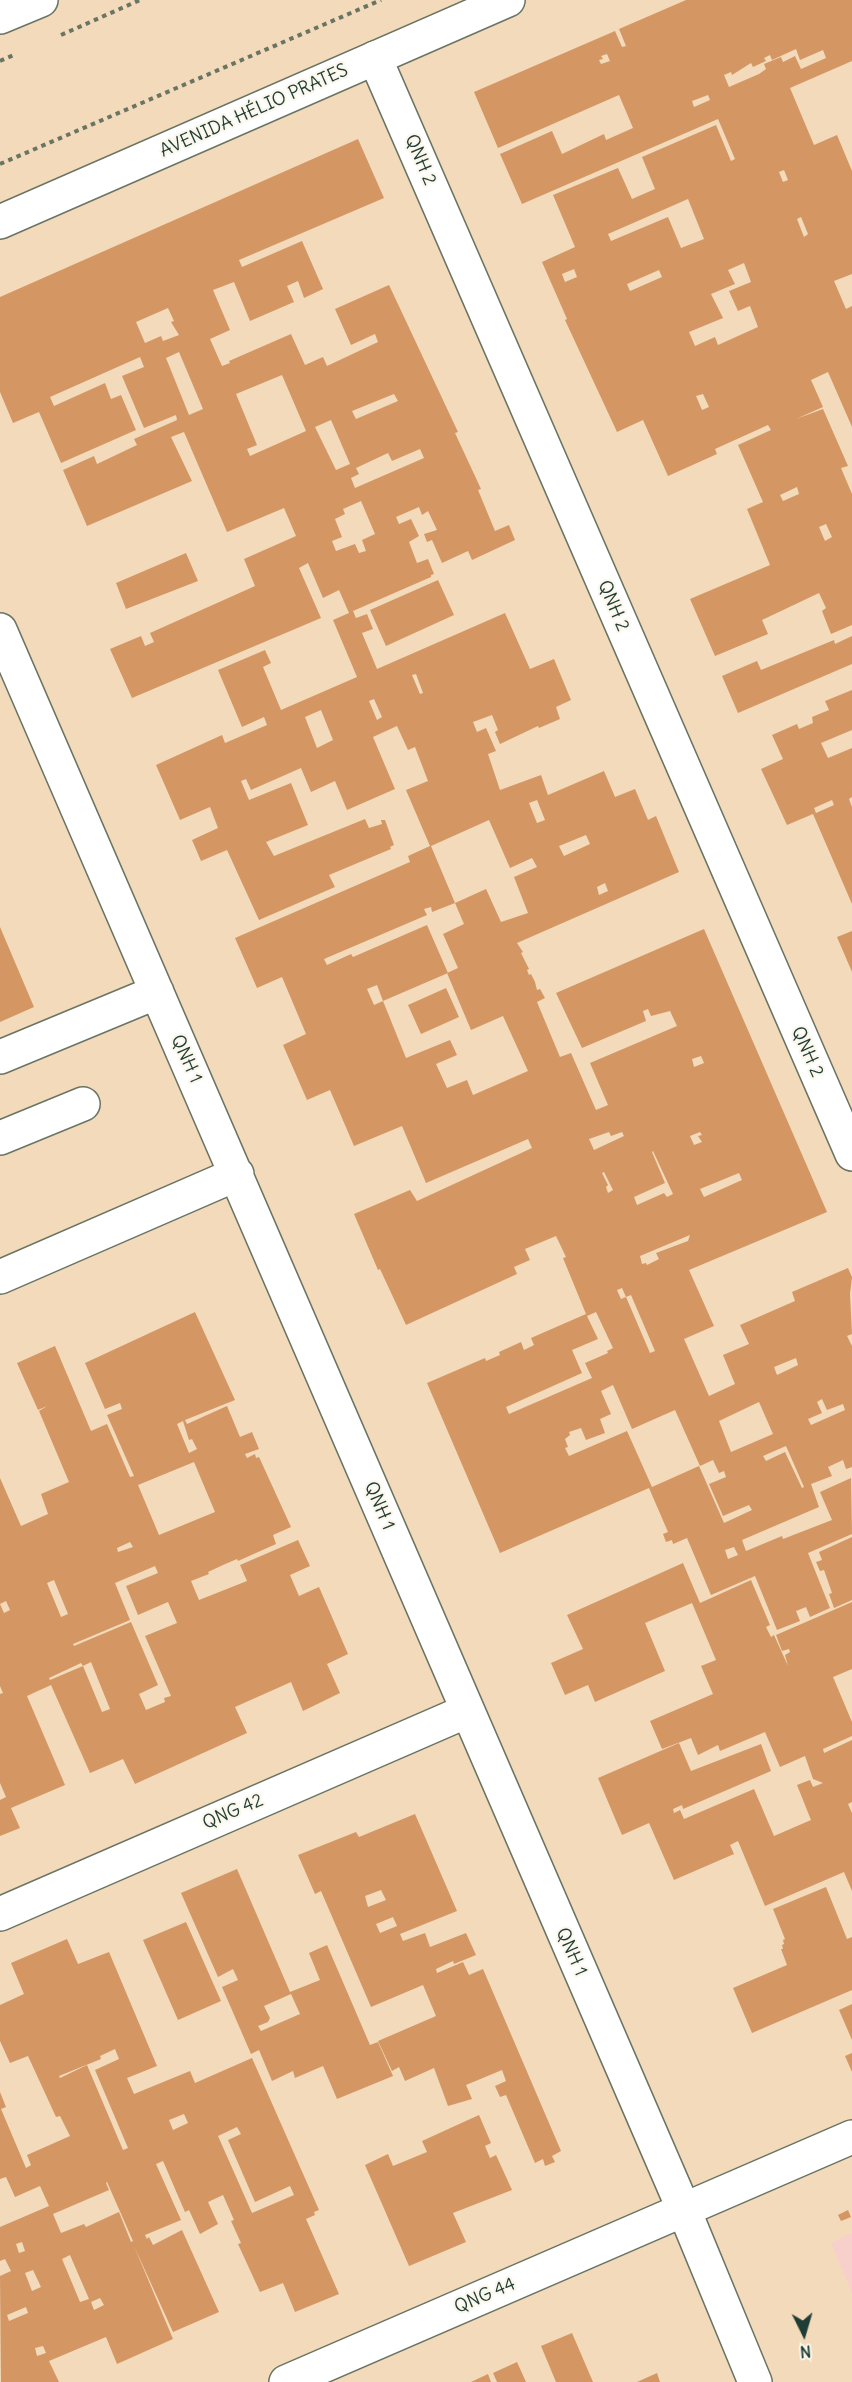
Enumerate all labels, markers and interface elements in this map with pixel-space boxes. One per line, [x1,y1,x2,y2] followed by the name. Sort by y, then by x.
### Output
[157,60,351,162] street label: AVENIDA HÉLIO PRATES
[400,131,440,189] street label: QNH 2
[593,577,633,635] street label: QNH 2
[786,1023,828,1081] street label: QNH 2
[166,1032,206,1086] street label: QNH 1
[359,1479,399,1533] street label: QNH 1
[200,1790,266,1834] street label: QNG 42
[551,1925,591,1979] street label: QNH 1
[451,2274,519,2318] street label: QNG 44
[774,2304,834,2364] north arrow
[799,2341,812,2362] text: N

